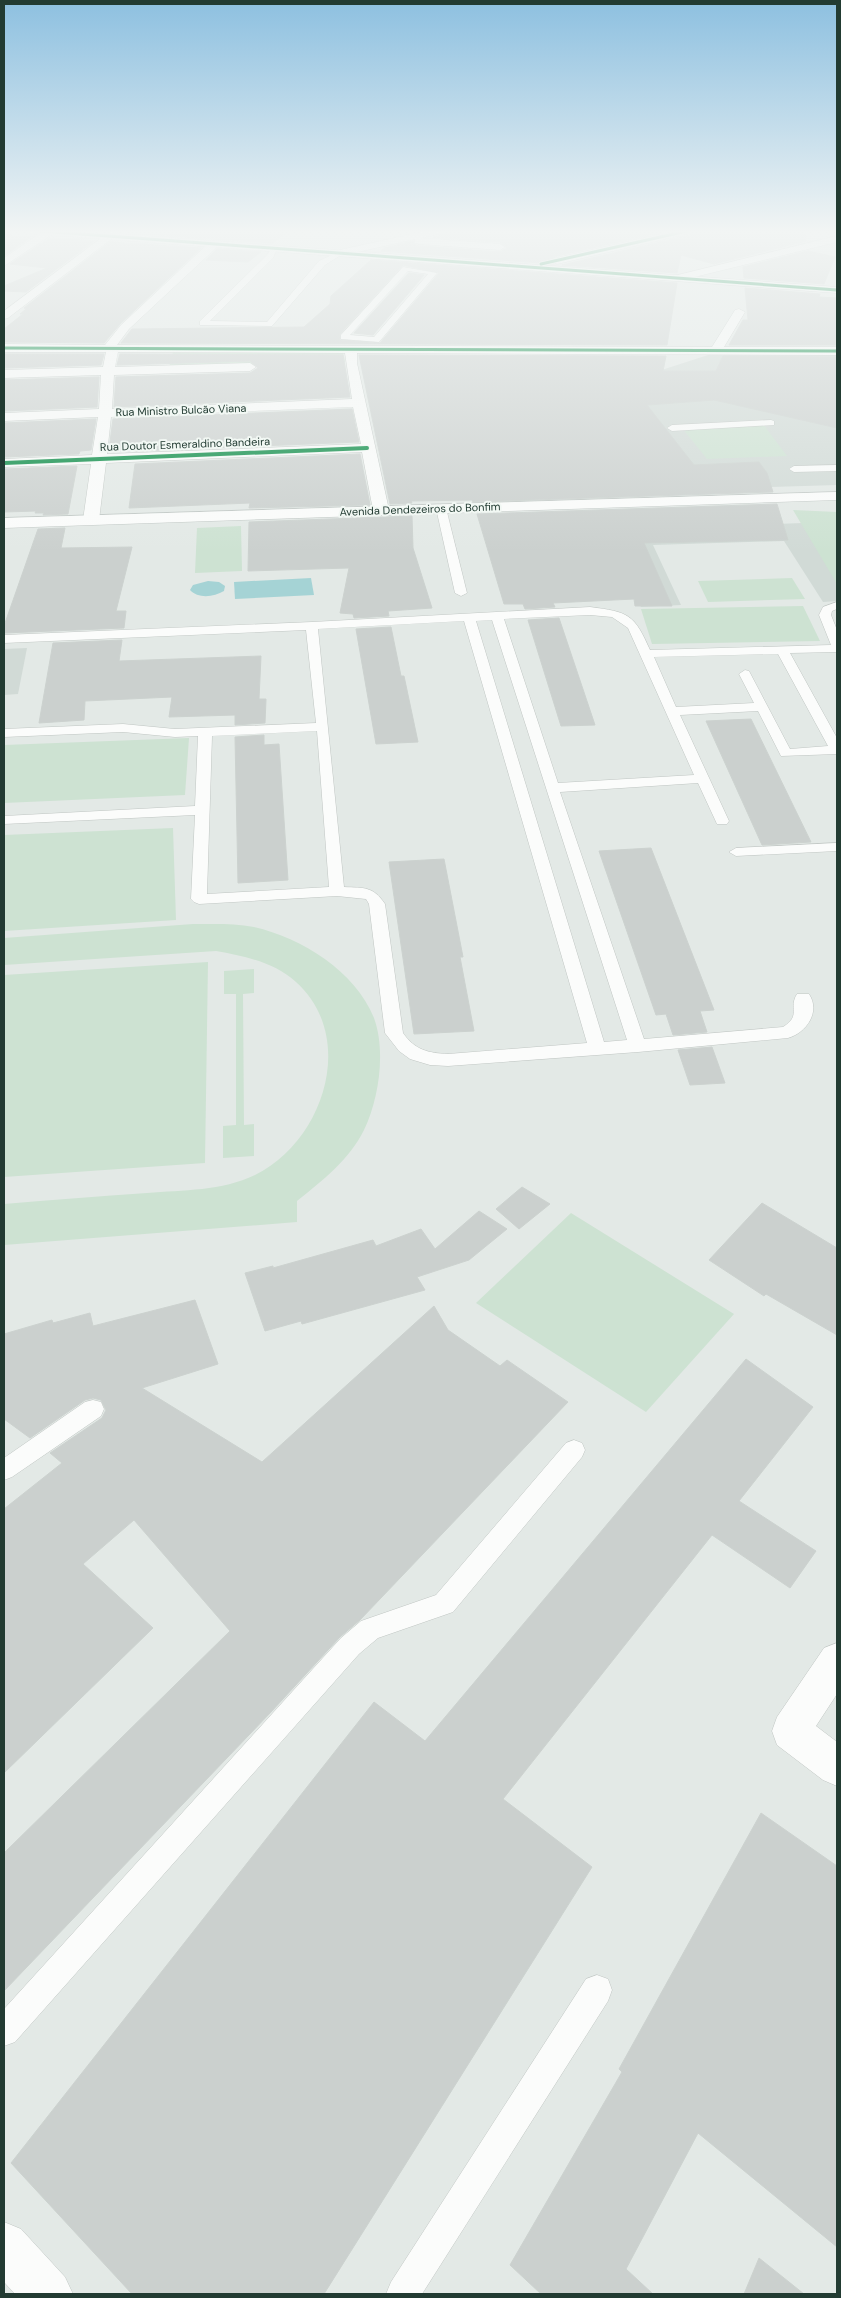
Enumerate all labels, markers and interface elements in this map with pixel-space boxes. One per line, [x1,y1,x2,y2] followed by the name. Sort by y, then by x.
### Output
[115,401,247,419] street label: Rua Ministro Bulcão Viana
[100,434,270,454] street label: Rua Doutor Esmeraldino Bandeira
[339,499,501,519] street label: Avenida Dendezeiros do Bonfim

